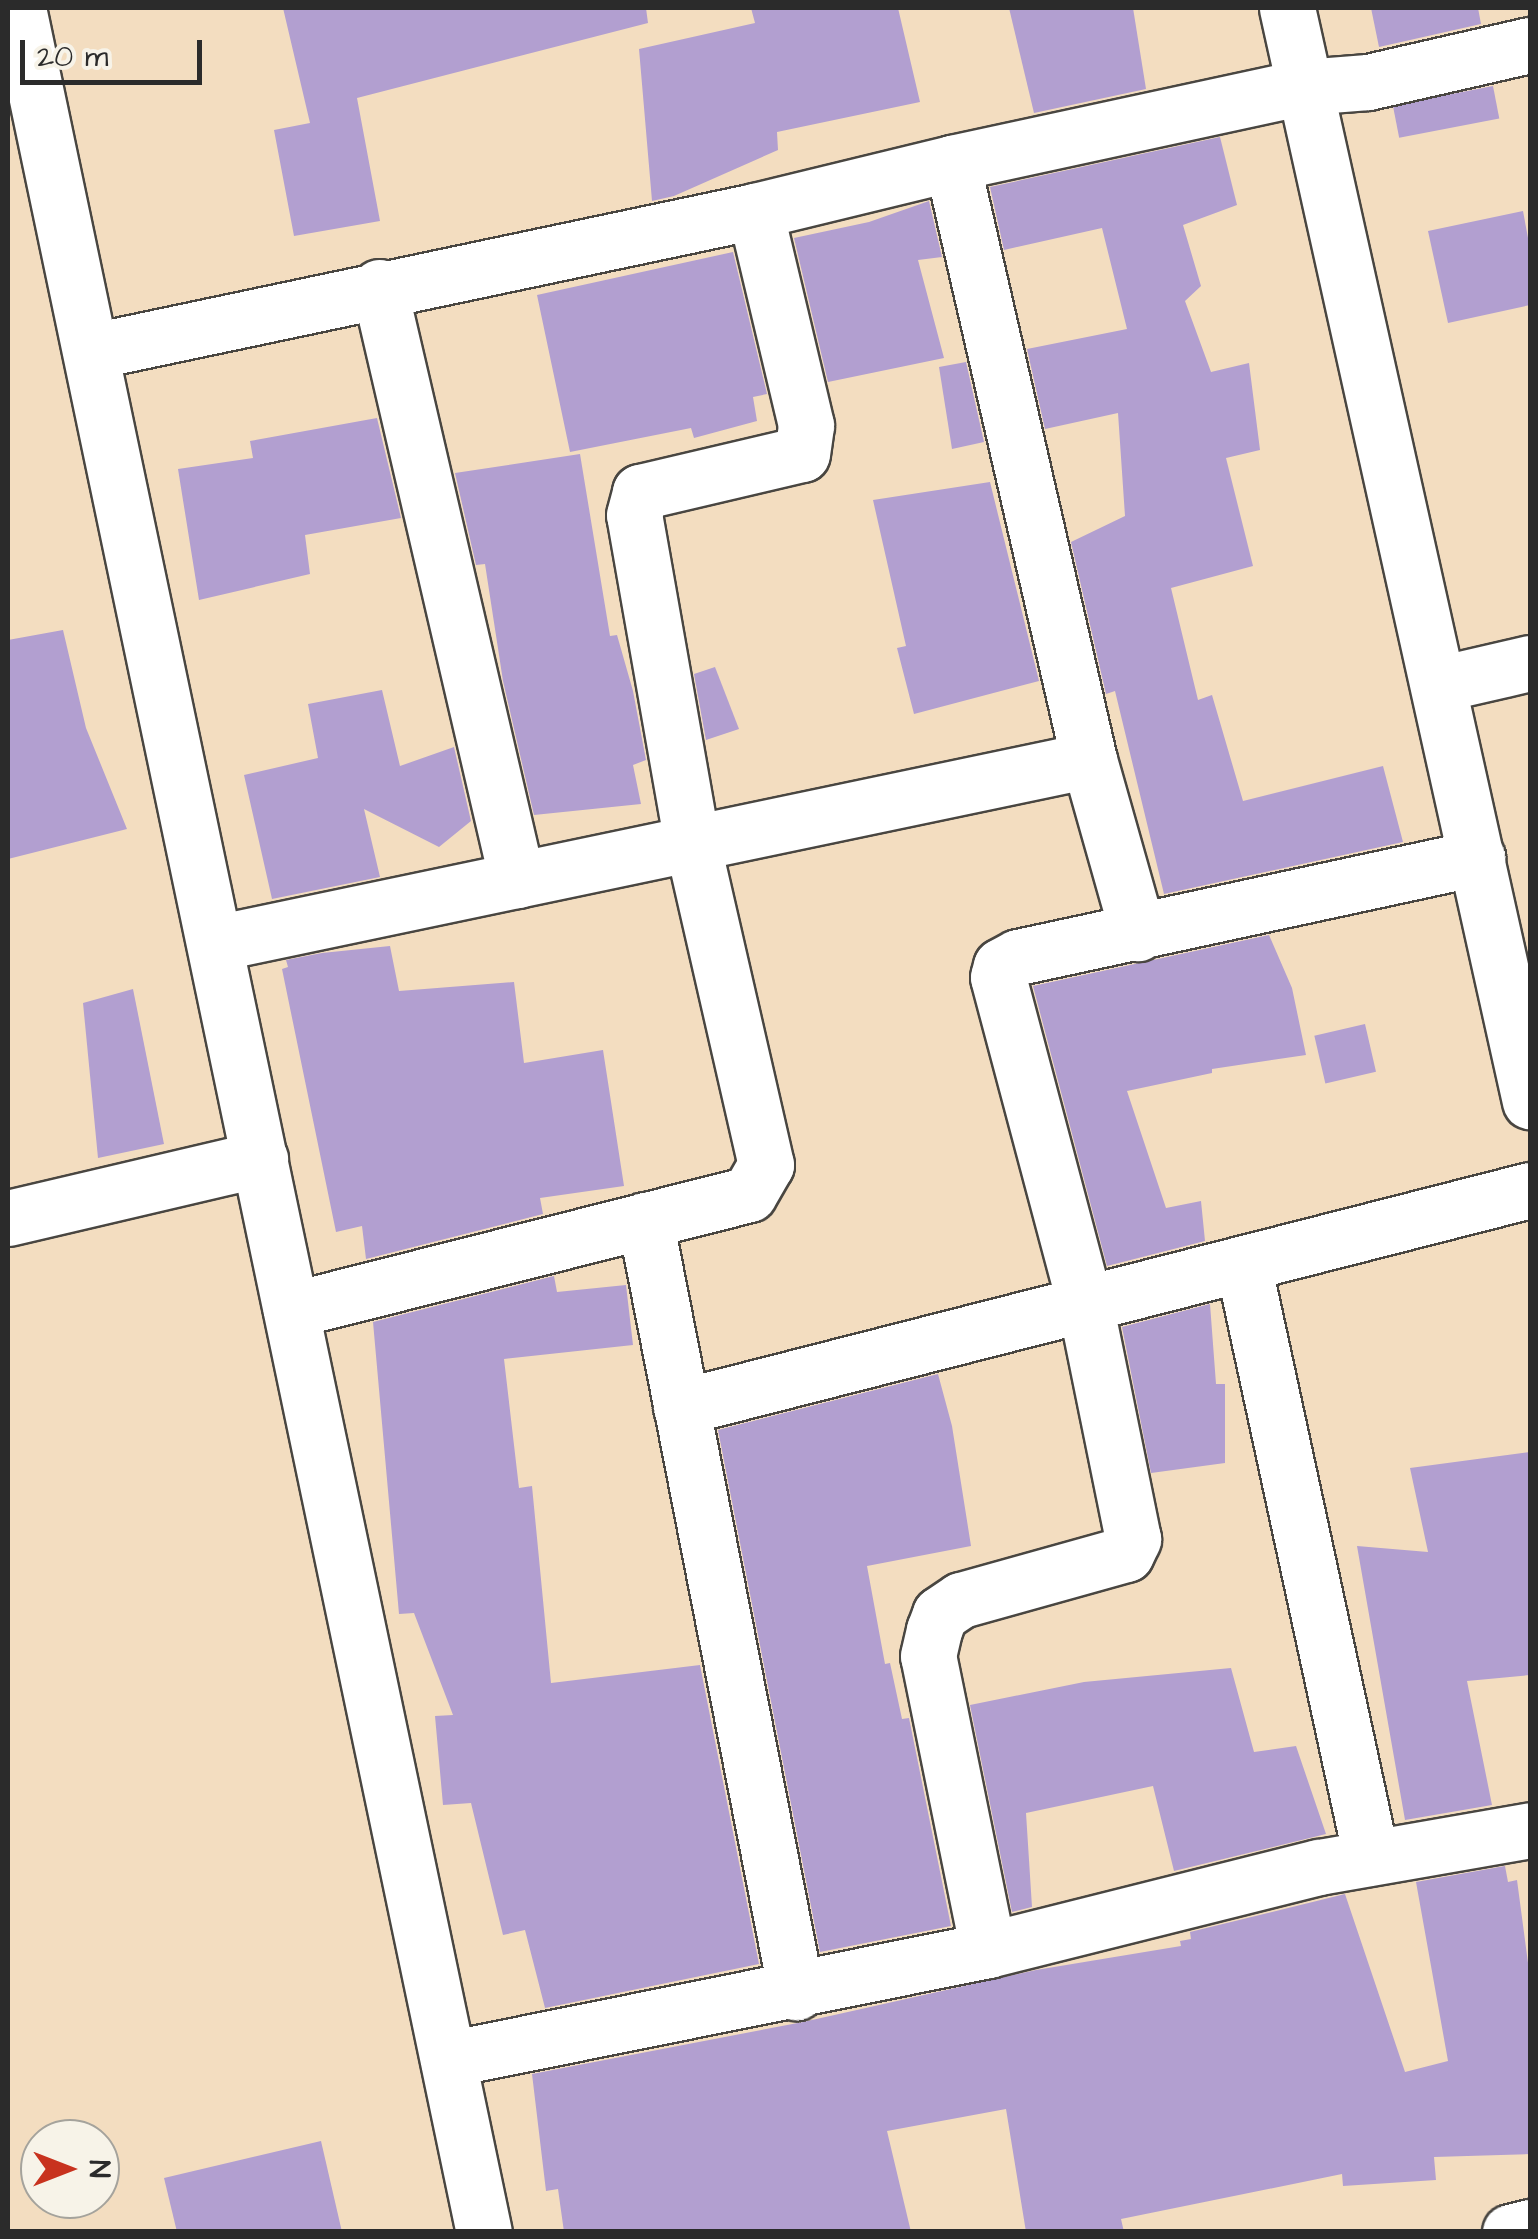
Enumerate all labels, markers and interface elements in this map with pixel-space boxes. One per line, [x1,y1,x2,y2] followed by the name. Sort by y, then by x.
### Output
[25,20,208,82] scale bar
[37,36,108,78] text: 20 m
[20,2119,120,2219] north arrow
[79,2160,118,2178] text: N

